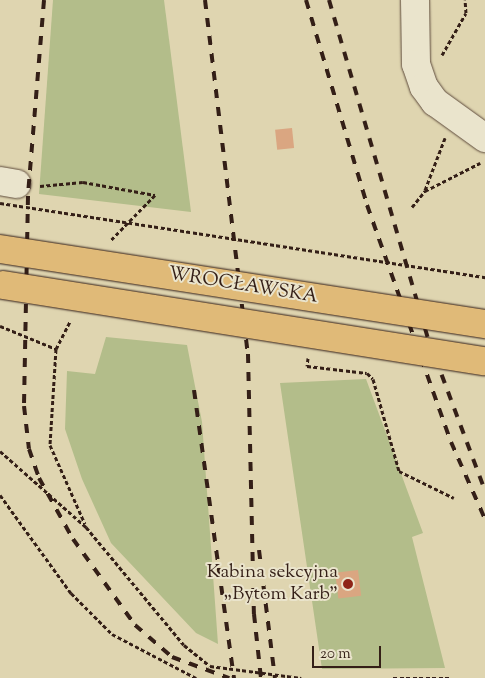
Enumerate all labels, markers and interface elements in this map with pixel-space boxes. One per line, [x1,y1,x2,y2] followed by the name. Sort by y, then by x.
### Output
[167,263,319,309] street label: WROCŁAWSKA
[207,562,338,606] place label: Kabina sekcyjna „Bytom Karb”
[342,578,354,590] marker: Kabina sekcyjna „Bytom Karb”
[315,636,384,668] scale bar
[320,644,351,665] text: 20 m

